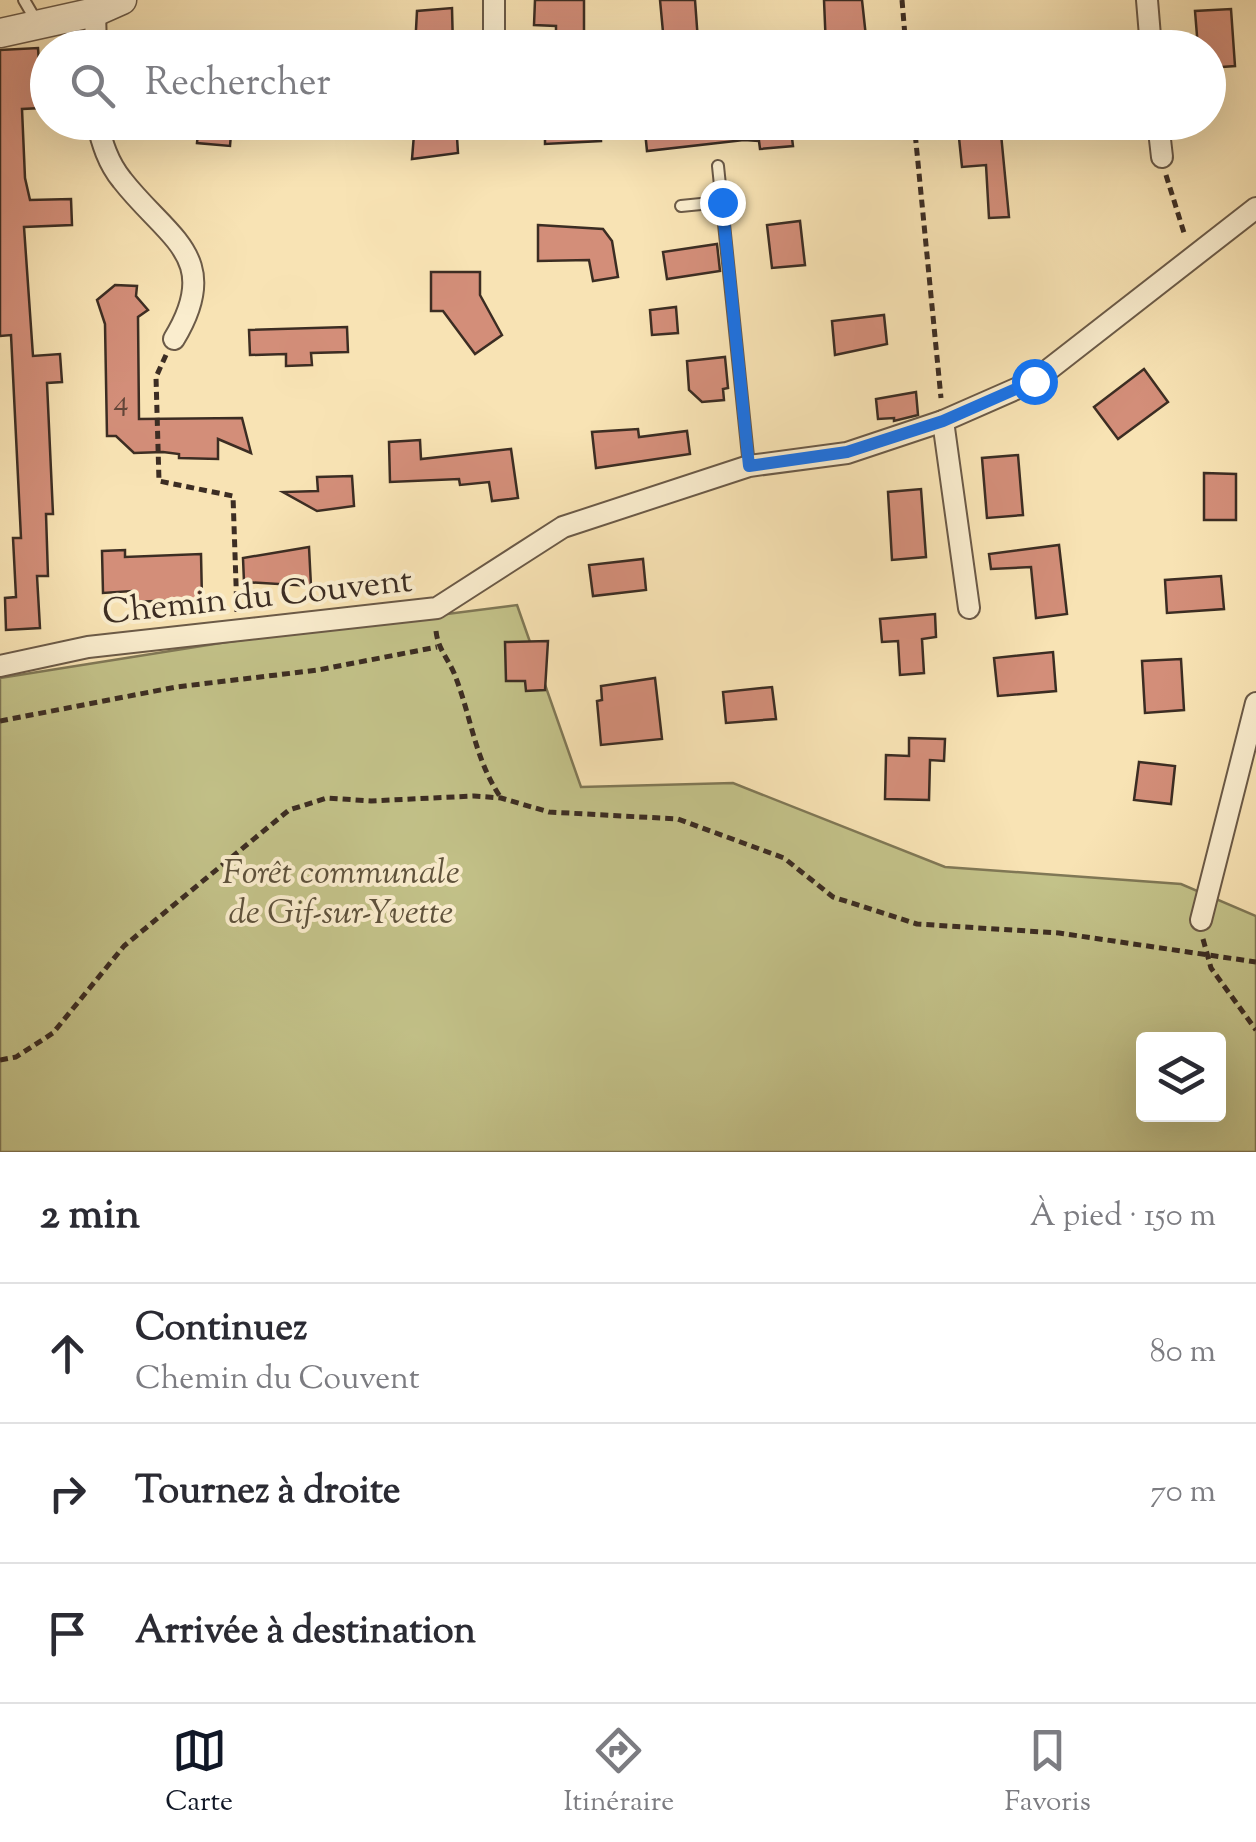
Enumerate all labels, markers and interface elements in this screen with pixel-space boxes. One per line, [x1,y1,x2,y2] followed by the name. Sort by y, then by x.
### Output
[30,30,1226,140] search box
[65,58,120,113] icon: search
[145,58,331,112] text: Rechercher
[700,180,746,226] route end
[1012,359,1058,405] route start
[113,381,129,424] house number: 4
[100,557,415,640] street label: Chemin du Couvent
[222,849,460,940] park label: Forêt communale de Gif-sur-Yvette
[1136,1032,1226,1122] map controls
[1136,1032,1226,1122] button: layers
[40,1187,140,1247] text: 2 min
[1030,1194,1216,1240] text: À pied · 150 m
[135,1303,307,1357] text: Continuez
[40,1326,95,1381] icon: ahead
[1150,1330,1216,1376] text: 80 m
[135,1357,420,1403] text: Chemin du Couvent
[40,1466,95,1521] icon: right
[135,1466,401,1520] text: Tournez à droite
[1150,1470,1216,1516] text: 70 m
[40,1606,95,1661] icon: arrive
[135,1606,476,1660] text: Arrivée à destination
[165,1723,233,1823] tab: Carte
[563,1723,674,1823] tab: Itinéraire
[1005,1723,1091,1823] tab: Favoris

